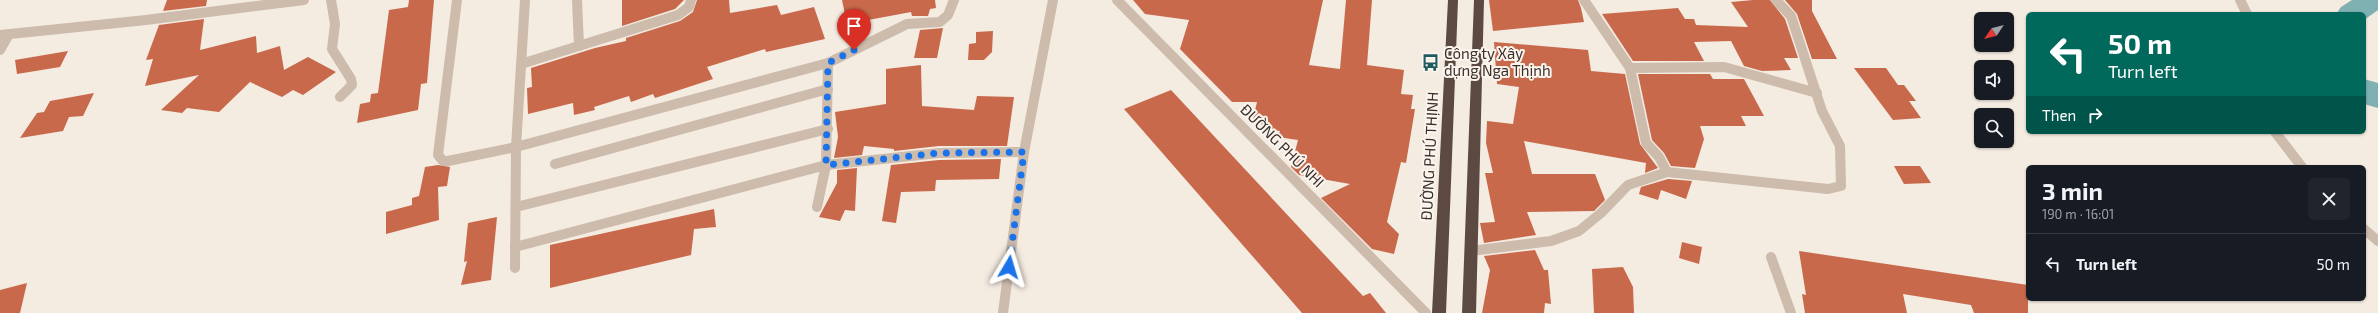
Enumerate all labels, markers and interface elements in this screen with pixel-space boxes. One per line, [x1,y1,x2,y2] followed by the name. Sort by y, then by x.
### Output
[837,9,871,50] pin
[1974,12,2014,52] north arrow
[1974,12,2014,148] map controls
[843,15,865,37] icon: arrive
[2108,26,2172,60] text: 50 m
[2042,28,2094,80] icon: left
[1444,44,1551,79] place label: Công ty Xây dựng Nga Thịnh
[1421,53,1441,73] bus stop icon: Công ty Xây dựng Nga Thịnh
[1974,60,2014,100] button: sound
[2108,60,2178,82] text: Turn left
[1417,91,1441,221] street label: ĐƯỜNG PHÚ THỊNH
[1237,100,1328,191] street label: ĐƯỜNG PHÚ NHI
[2084,104,2106,126] icon: right
[2042,106,2076,124] text: Then
[1974,108,2014,148] button: search
[2042,176,2103,205] text: 3 min
[2308,178,2350,220] button: close
[2042,206,2114,222] text: 190 m · 16:01
[988,246,1030,288] position arrow
[2042,253,2064,275] icon: left
[2076,255,2137,273] text: Turn left
[2316,255,2350,273] text: 50 m

